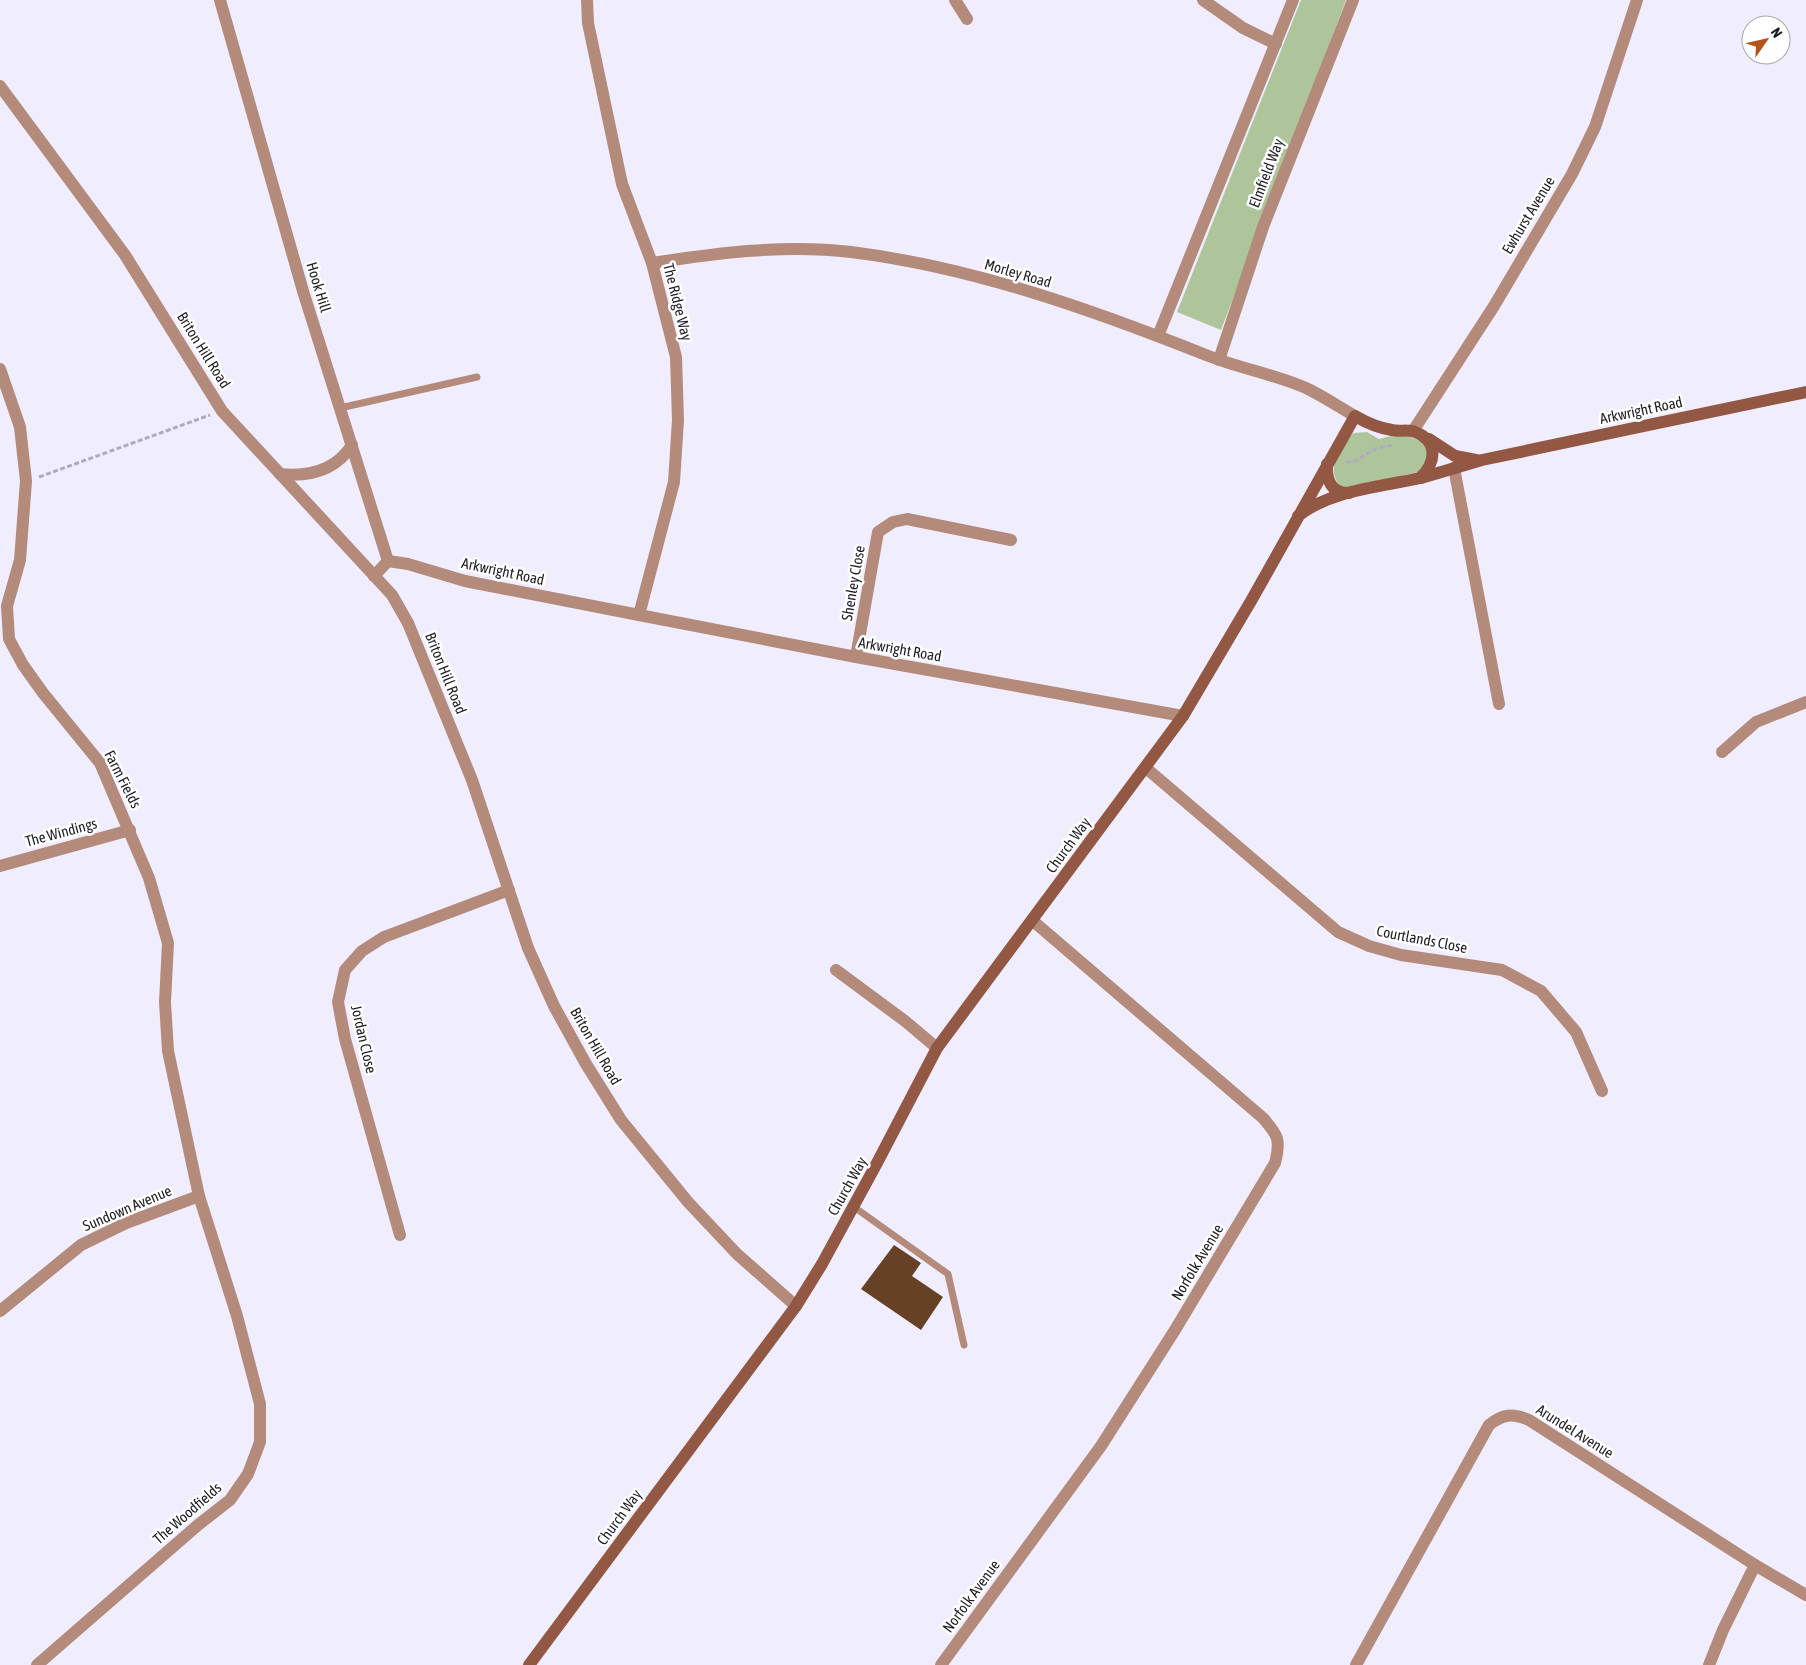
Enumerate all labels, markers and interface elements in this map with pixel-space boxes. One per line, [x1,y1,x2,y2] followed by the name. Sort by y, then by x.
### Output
[1741,15,1791,65] north arrow
[1768,25,1786,41] text: N
[1245,136,1287,210] street label: Elmfield Way
[1498,173,1558,257] street label: Ewhurst Avenue
[983,255,1053,291] street label: Morley Road
[303,260,335,314] street label: Hook Hill
[660,262,696,342] street label: The Ridge Way
[174,309,234,391] street label: Briton Hill Road
[1598,393,1684,427] street label: Arkwright Road
[838,544,868,622] street label: Shenley Close
[460,554,546,588] street label: Arkwright Road
[422,630,470,716] street label: Briton Hill Road
[857,633,943,665] street label: Arkwright Road
[101,747,145,811] street label: Farm Fields
[23,814,99,850] street label: The Windings
[1042,814,1094,876] street label: Church Way
[1375,922,1469,956] street label: Courtlands Close
[348,1003,380,1075] street label: Jordan Close
[567,1004,625,1088] street label: Briton Hill Road
[824,1154,870,1218] street label: Church Way
[80,1182,174,1234] street label: Sundown Avenue
[1168,1221,1226,1303] street label: Norfolk Avenue
[1533,1401,1617,1462] street label: Arundel Avenue
[149,1479,225,1547] street label: The Woodfields
[593,1486,645,1548] street label: Church Way
[939,1556,1003,1636] street label: Norfolk Avenue

